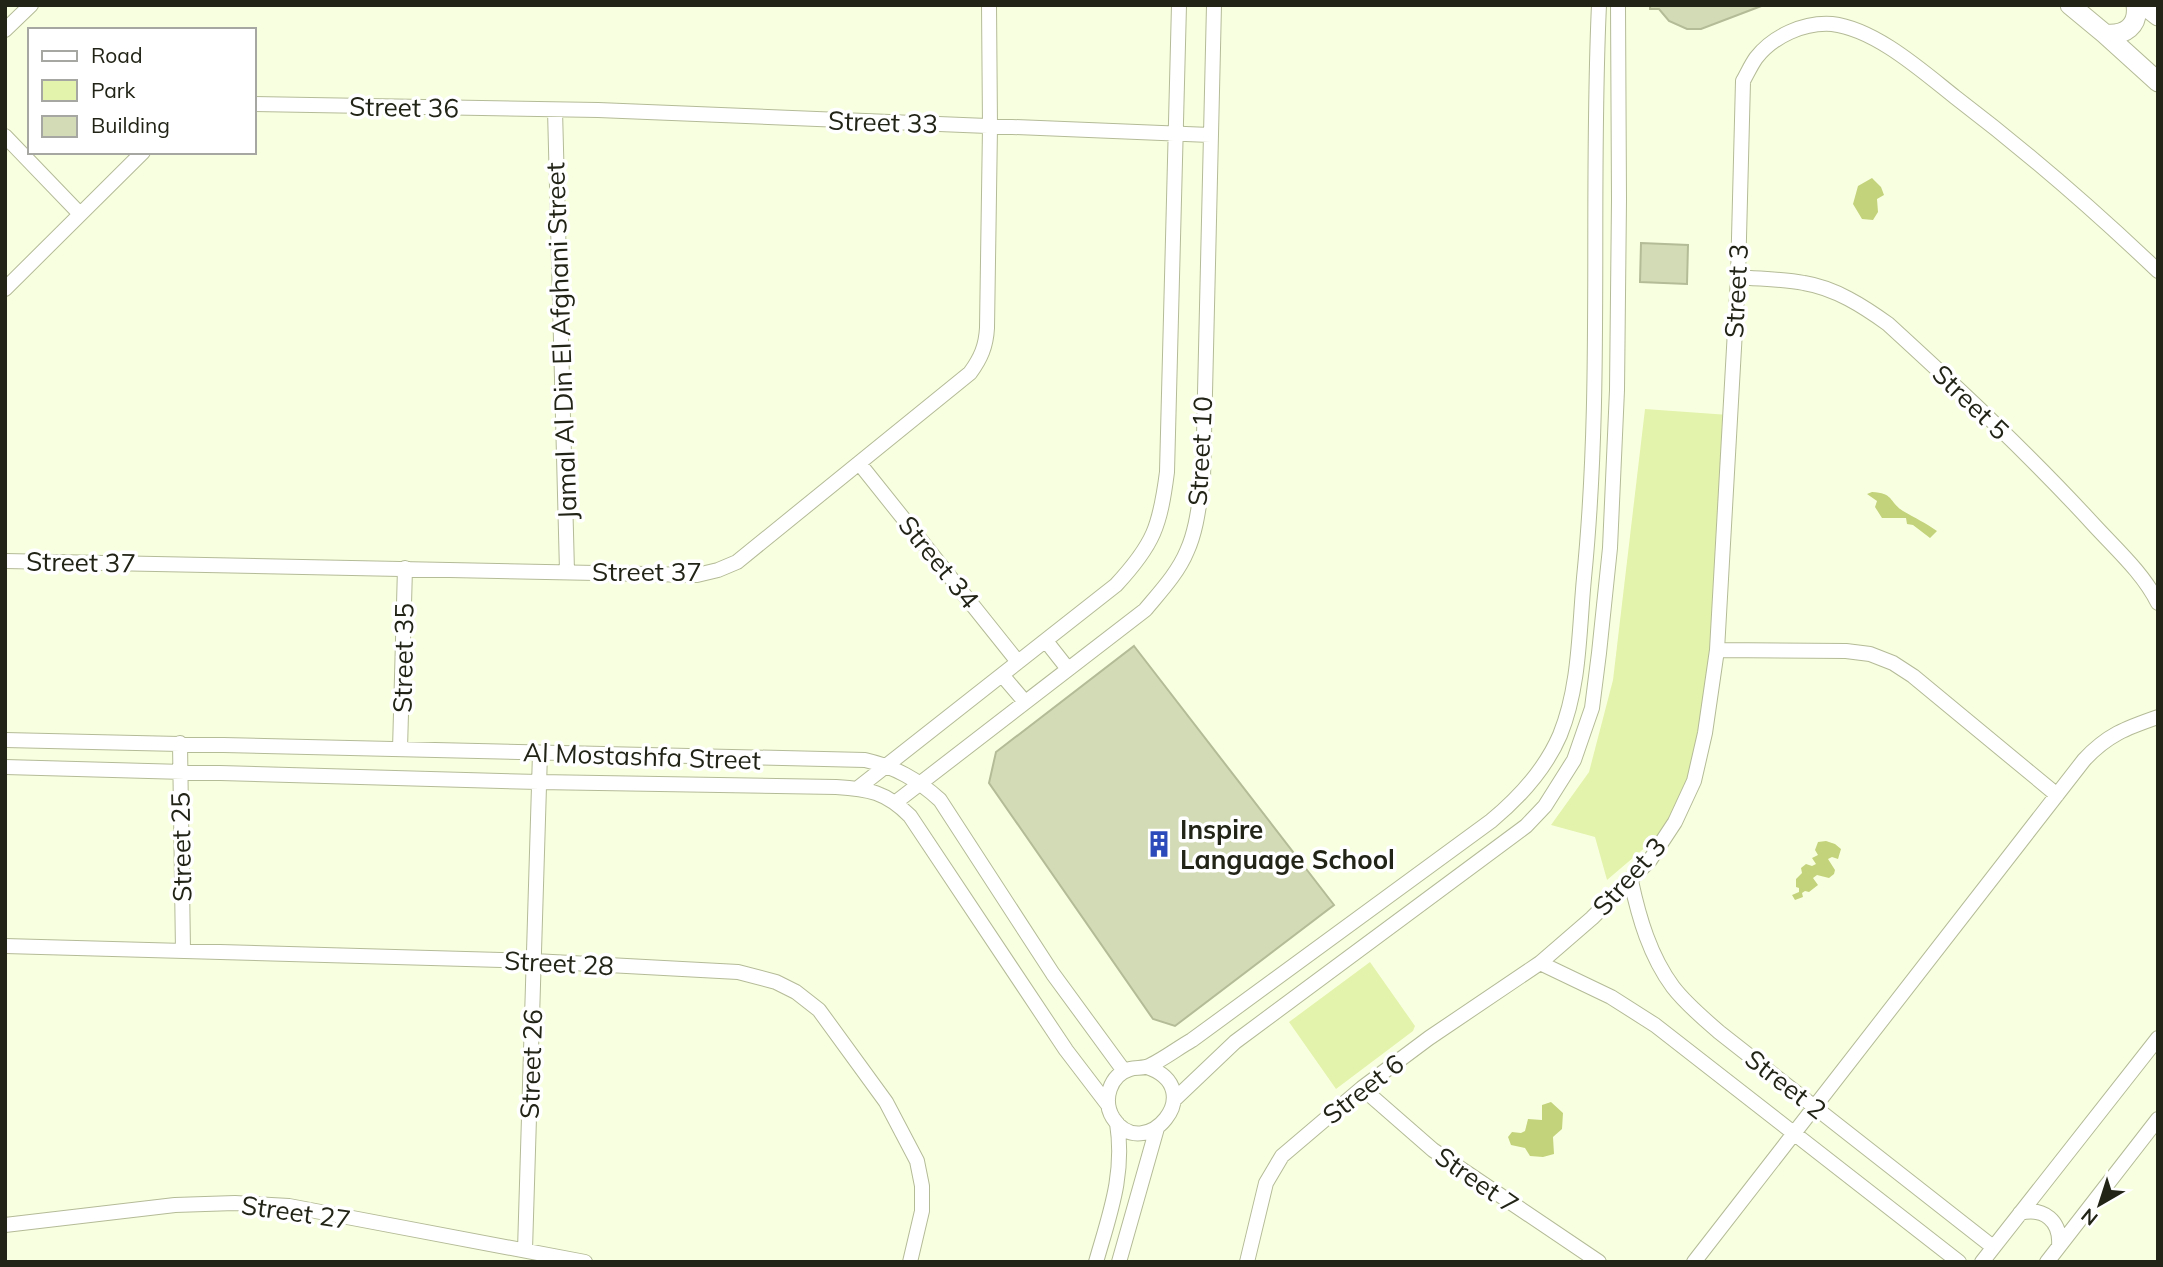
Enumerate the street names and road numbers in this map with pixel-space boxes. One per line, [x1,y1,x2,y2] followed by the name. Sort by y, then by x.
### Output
[349,90,459,124] street label: Street 36
[828,104,938,140] street label: Street 33
[538,162,584,520] street label: Jamal Al Din El Afghani Street
[1717,243,1755,339] street label: Street 3
[1926,357,2016,447] street label: Street 5
[1181,395,1219,507] street label: Street 10
[892,509,986,615] street label: Street 34
[26,545,136,579] street label: Street 37
[592,555,702,588] street label: Street 37
[386,603,420,713] street label: Street 35
[523,735,761,777] street label: Al Mostashfa Street
[164,792,198,902] street label: Street 25
[1585,830,1673,922] street label: Street 3
[503,944,615,982] street label: Street 28
[513,1009,549,1119] street label: Street 26
[1739,1042,1833,1126] street label: Street 2
[1316,1047,1410,1131] street label: Street 6
[1429,1139,1525,1221] street label: Street 7
[239,1188,353,1236] street label: Street 27

